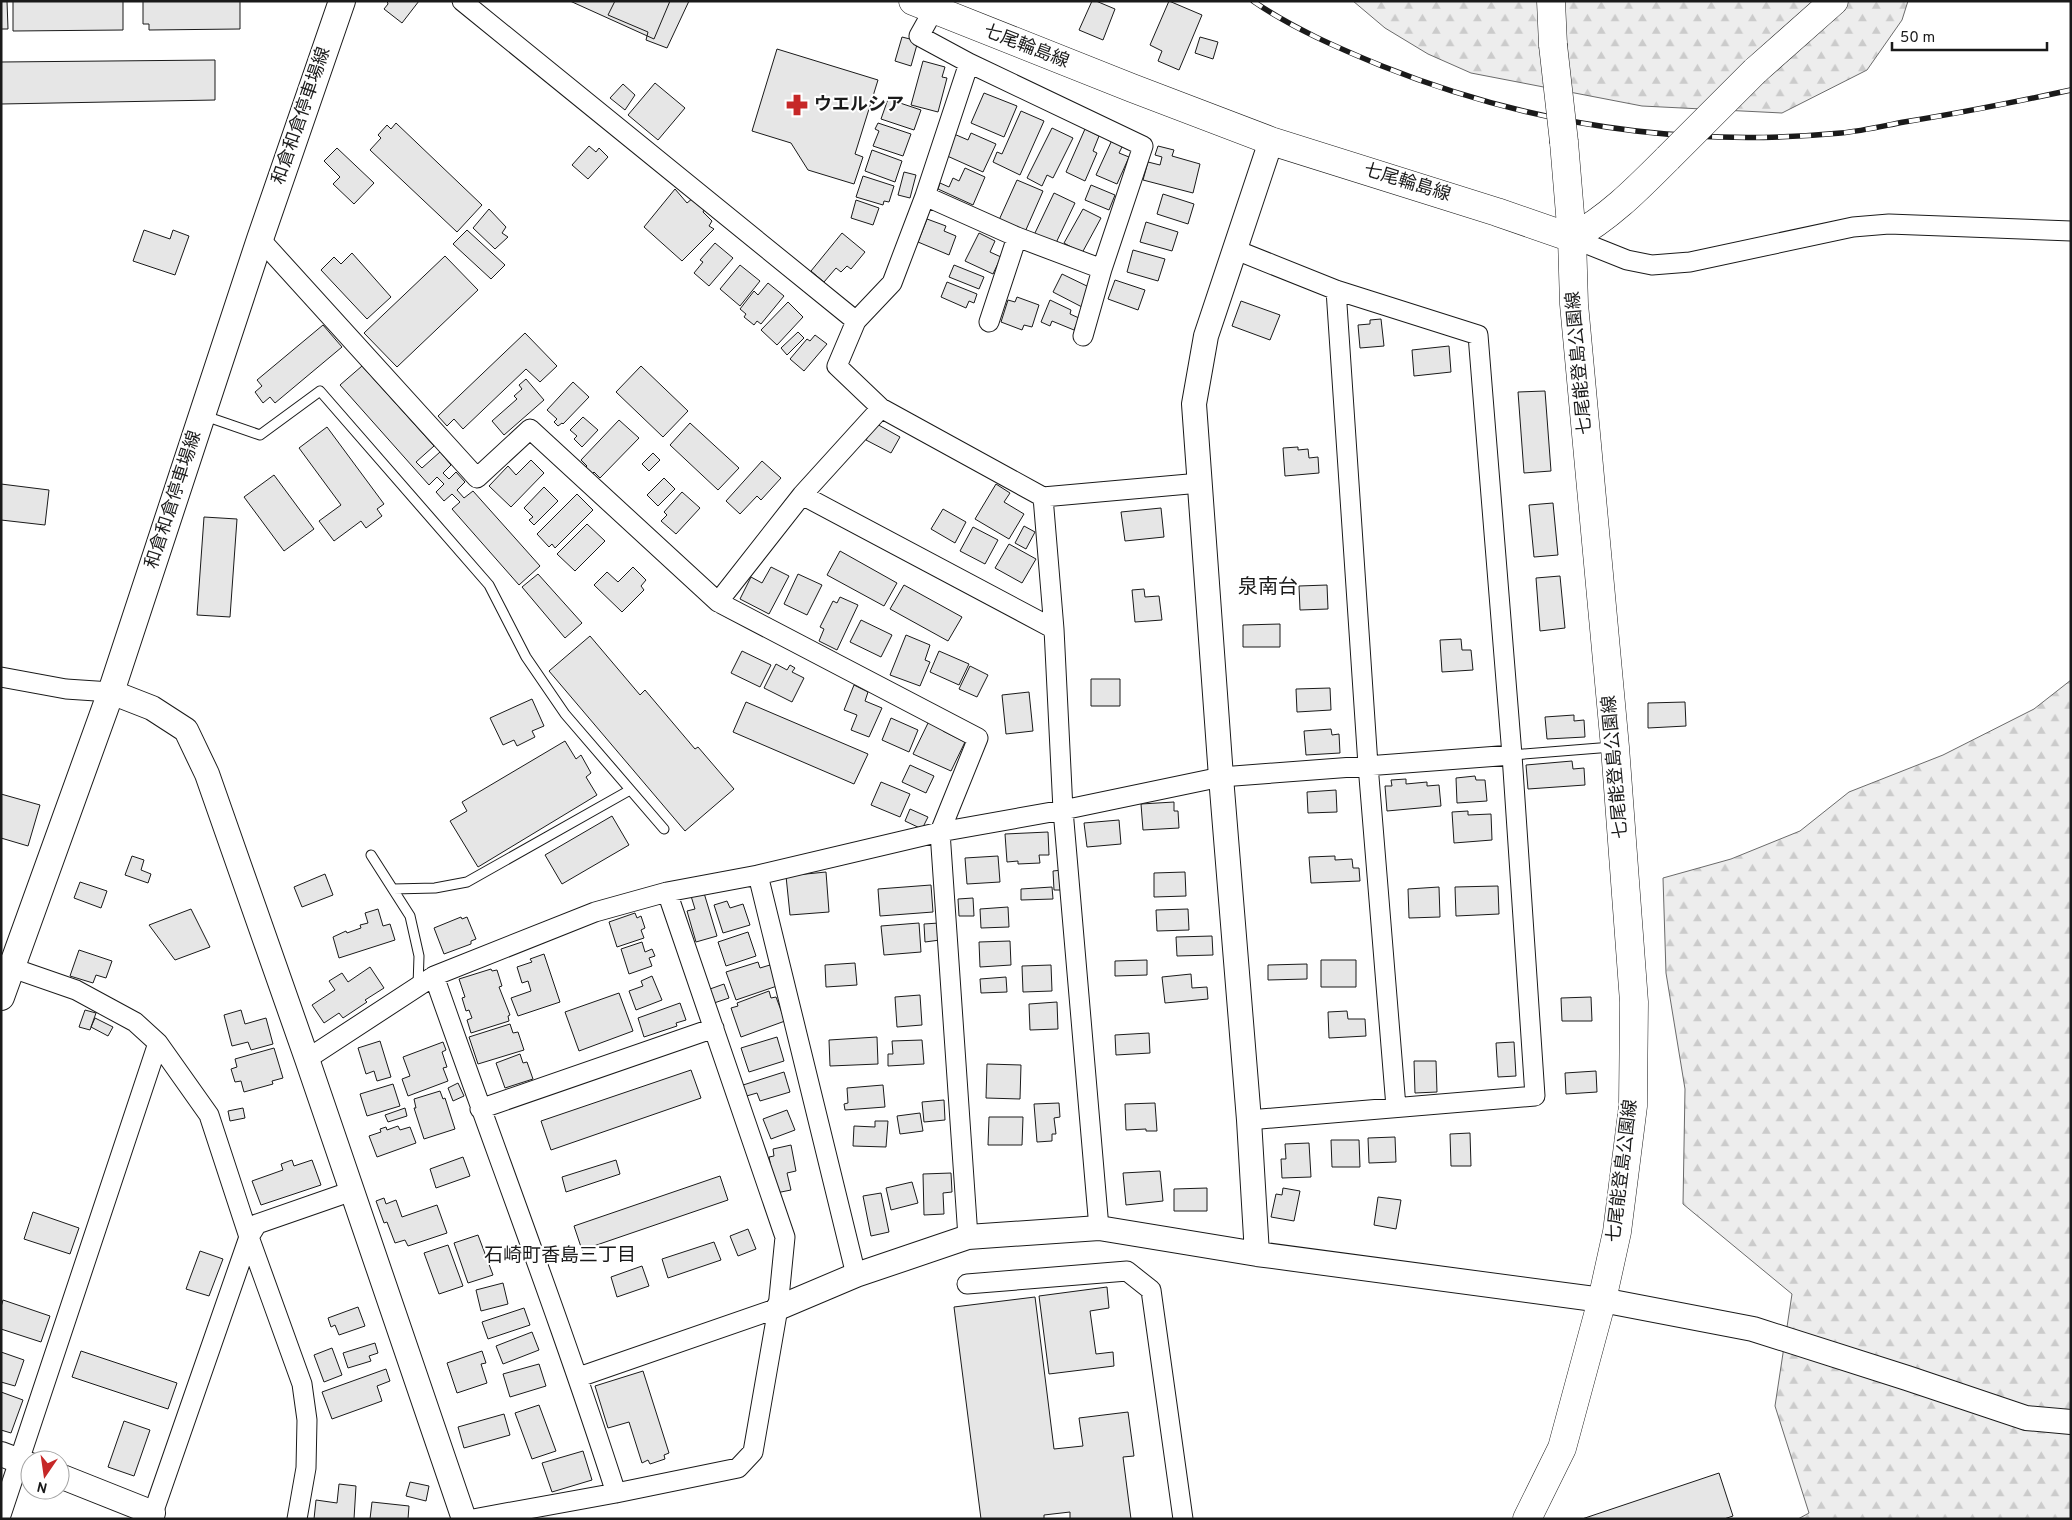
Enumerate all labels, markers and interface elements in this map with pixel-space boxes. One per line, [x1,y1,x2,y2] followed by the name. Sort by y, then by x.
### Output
[980,20,1072,74] street label: 七尾輪島線
[1892,20,2047,52] scale bar
[1900,29,1935,48] text: 50 m
[268,44,336,188] street label: 和倉和倉停車場線
[784,92,810,118] pharmacy icon: ウエルシア
[814,94,904,117] place label: ウエルシア
[1361,159,1453,207] street label: 七尾輪島線
[1562,290,1598,436] street label: 七尾能登島公園線
[141,428,207,572] street label: 和倉和倉停車場線
[1238,575,1298,601] district label: 泉南台
[1598,694,1634,840] street label: 七尾能登島公園線
[1603,1098,1643,1244] street label: 七尾能登島公園線
[484,1244,636,1268] district label: 石崎町香島三丁目
[20,1450,70,1500] north arrow
[36,1477,49,1496] text: N

